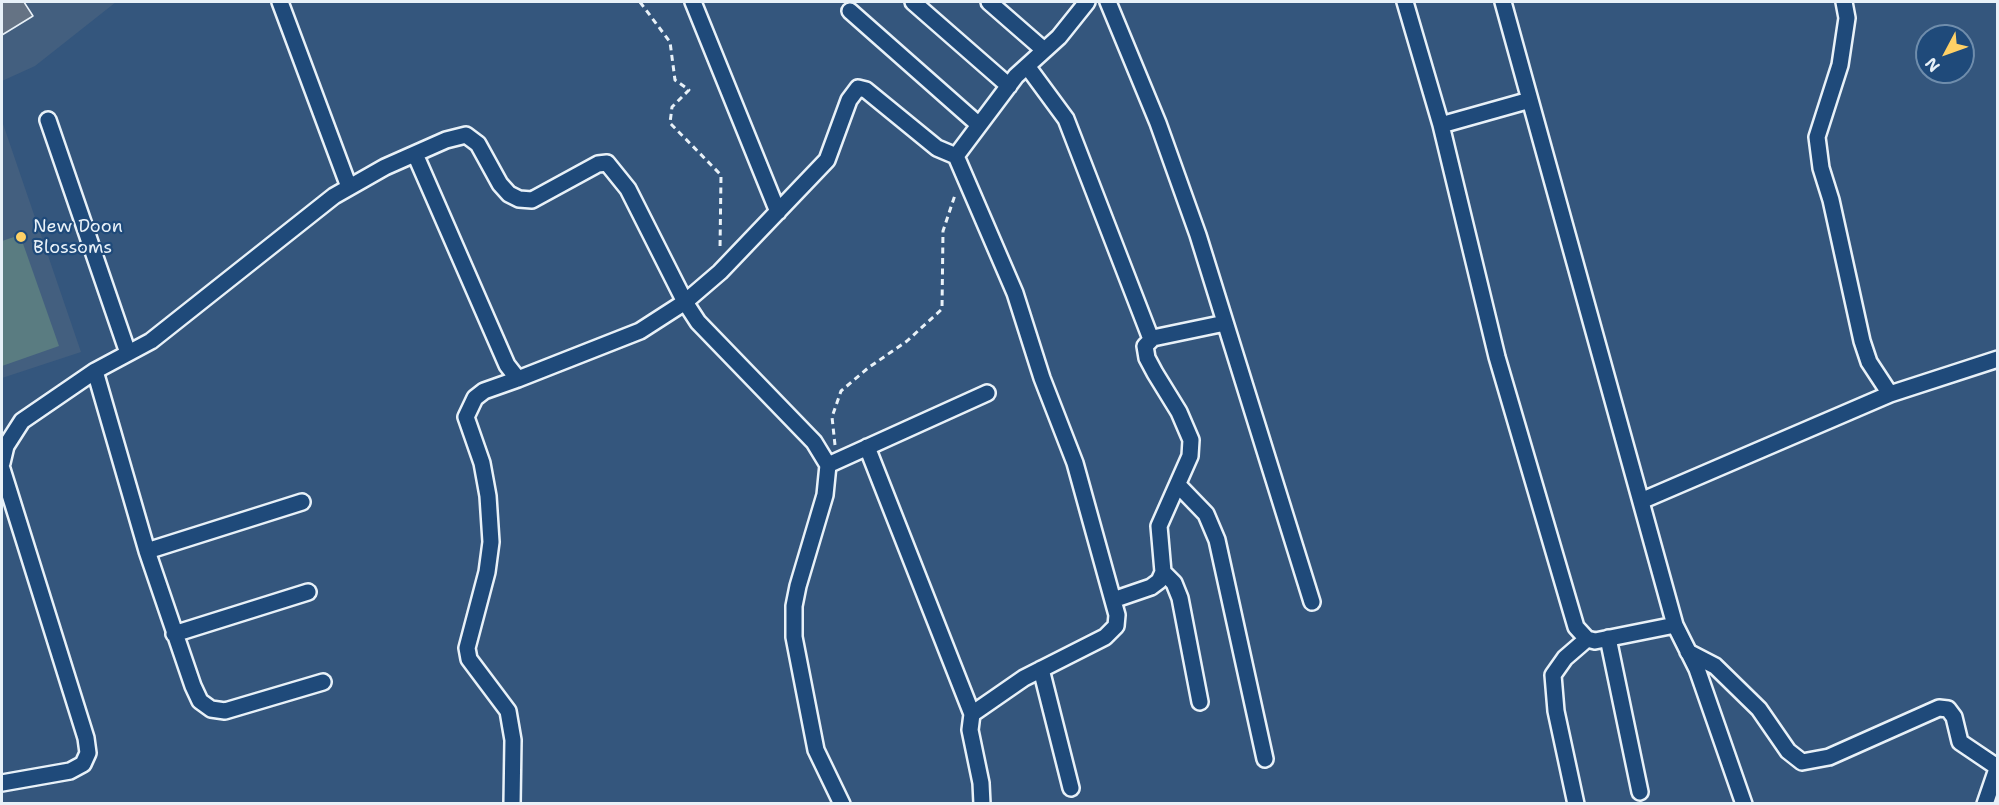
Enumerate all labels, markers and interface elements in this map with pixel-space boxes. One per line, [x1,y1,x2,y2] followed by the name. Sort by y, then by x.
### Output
[1915,24,1975,84] north arrow
[1920,53,1945,77] text: N
[33,216,123,258] place label: New Doon Blossoms
[14,230,28,244] marker: New Doon Blossoms

